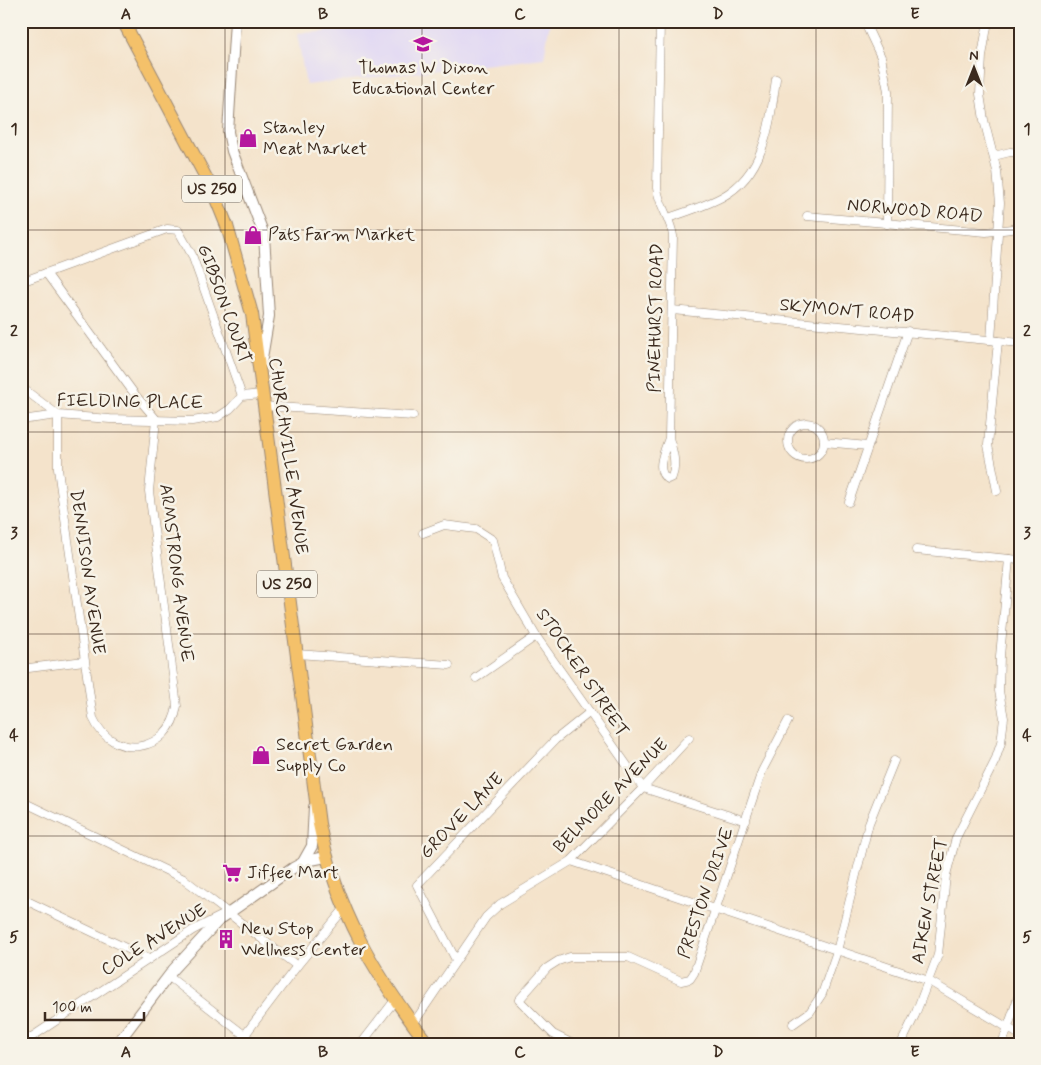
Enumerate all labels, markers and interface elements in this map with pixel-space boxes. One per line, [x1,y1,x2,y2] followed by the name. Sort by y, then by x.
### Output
[121,4,131,25] text: A
[318,4,328,25] text: B
[514,4,526,25] text: C
[712,4,724,25] text: D
[910,4,920,25] text: E
[412,33,434,55] school or university icon: Thomas W Dixon Educational Center
[948,42,998,92] north arrow
[969,47,979,65] text: N
[352,56,495,101] place label: Thomas W Dixon Educational Center
[263,116,367,161] place label: Stanley Meat Market
[10,119,18,140] text: 1
[1023,119,1031,140] text: 1
[237,127,259,149] shop icon: Stanley Meat Market
[182,175,242,202] road number: US 250
[846,193,984,229] street label: NORWOOD ROAD
[268,223,415,247] place label: Pats Farm Market
[242,224,264,246] shop icon: Pats Farm Market
[191,241,257,367] street label: GIBSON COURT
[643,243,669,393] street label: PINEHURST ROAD
[779,293,915,329] street label: SKYMONT ROAD
[10,321,18,342] text: 2
[1023,321,1031,342] text: 2
[262,356,314,556] street label: CHURCHVILLE AVENUE
[57,389,204,415] street label: FIELDING PLACE
[153,482,199,664] street label: ARMSTRONG AVENUE
[64,488,110,656] street label: DENNISON AVENUE
[10,523,18,544] text: 3
[1023,523,1031,544] text: 3
[257,570,317,598] road number: US 250
[530,604,634,742] street label: STOCKER STREET
[9,725,19,746] text: 4
[1022,725,1032,746] text: 4
[276,733,393,778] place label: Secret Garden Supply Co
[548,733,674,859] street label: BELMORE AVENUE
[250,744,272,766] shop icon: Secret Garden Supply Co
[415,768,509,864] street label: GROVE LANE
[672,824,740,962] street label: PRESTON DRIVE
[906,836,954,966] street label: AIKEN STREET
[247,861,339,885] place label: Jiffee Mart
[221,862,243,884] supermarket icon: Jiffee Mart
[97,898,211,982] street label: COLE AVENUE
[241,917,367,962] place label: New Stop Wellness Center
[9,927,19,948] text: 5
[1022,927,1032,948] text: 5
[215,928,237,950] building icon: New Stop Wellness Center
[45,990,144,1022] scale bar
[52,998,92,1018] text: 100 m
[121,1042,131,1063] text: A
[318,1042,328,1063] text: B
[514,1042,526,1063] text: C
[712,1042,724,1063] text: D
[910,1042,920,1063] text: E

